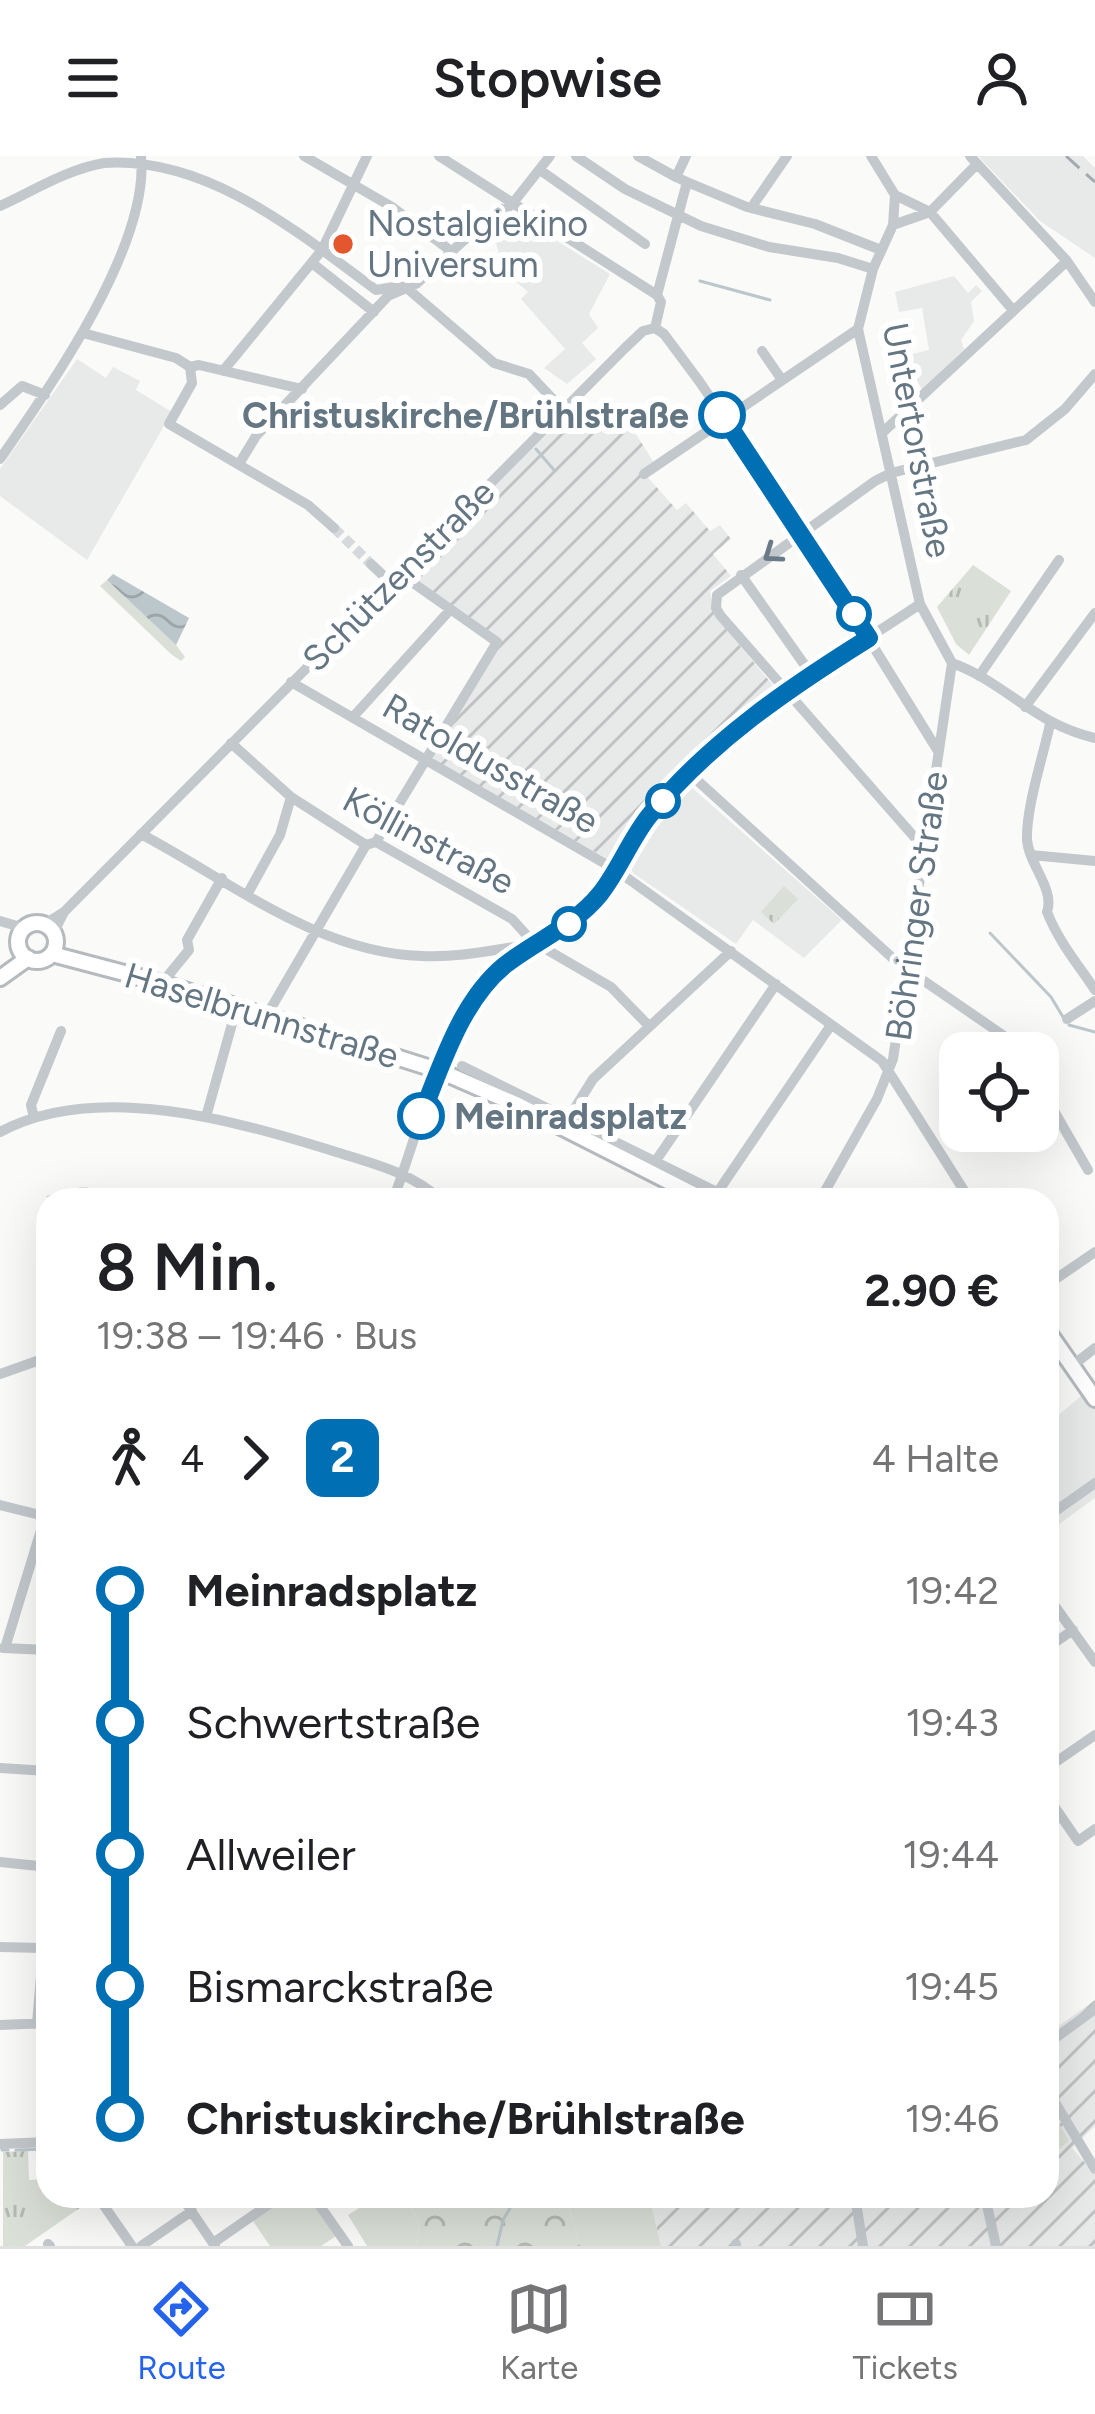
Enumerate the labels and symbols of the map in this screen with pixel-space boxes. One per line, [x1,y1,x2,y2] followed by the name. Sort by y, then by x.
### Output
[367,202,588,286] place label: Nostalgiekino Universum
[330,231,356,257] marker: Nostalgiekino Universum
[874,319,961,561] street label: Untertorstraße
[700,393,744,437] marker: Christuskirche/Brühlstraße
[242,394,689,437] place label: Christuskirche/Brühlstraße
[293,470,503,680] street label: Schützenstraße
[763,540,785,562] one-way arrow
[838,598,870,630] unlabelled marker
[375,684,606,843] street label: Ratoldusstraße
[876,769,957,1044] street label: Böhringer Straße
[336,777,522,903] street label: Köllinstraße
[647,785,679,817] unlabelled marker
[553,908,585,940] unlabelled marker
[120,953,404,1078] street label: Haselbrunnstraße
[399,1094,443,1138] marker: Meinradsplatz
[454,1095,687,1138] place label: Meinradsplatz

